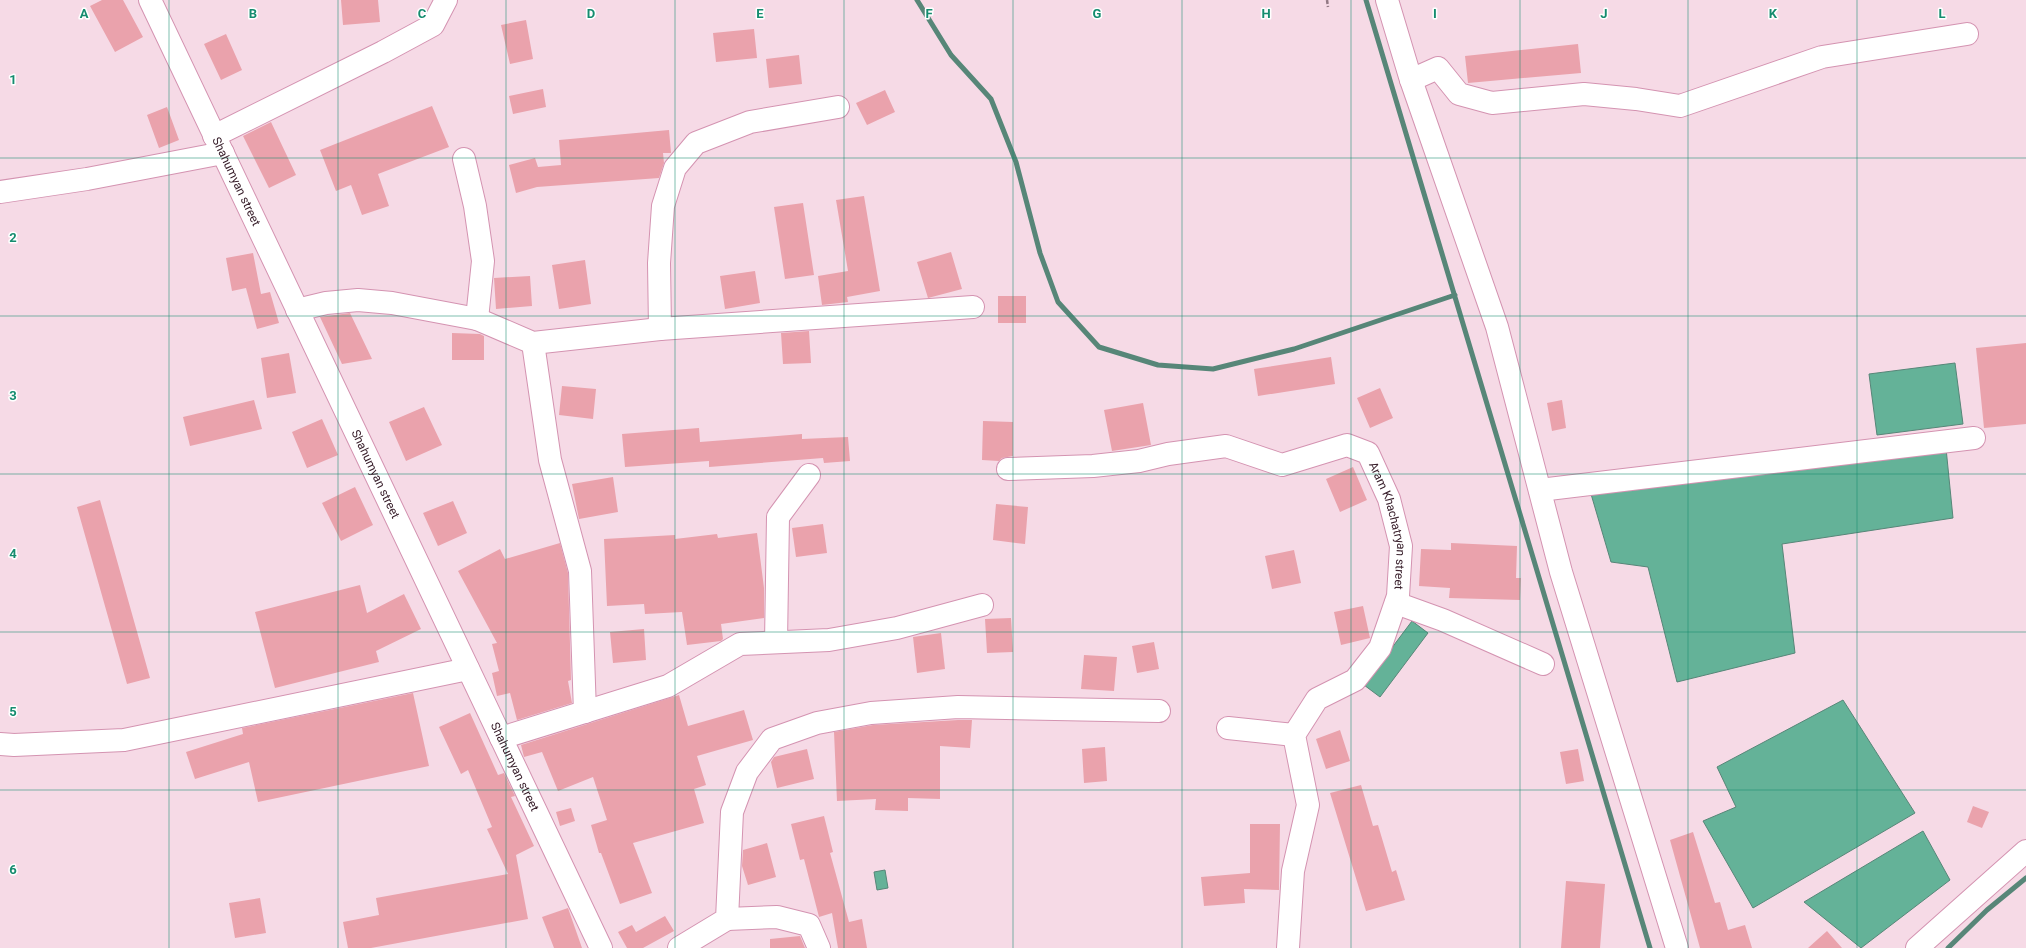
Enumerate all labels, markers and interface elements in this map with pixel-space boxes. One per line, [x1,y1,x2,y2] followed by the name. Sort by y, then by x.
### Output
[80,6,89,21] text: A
[249,6,257,21] text: B
[418,6,427,21] text: C
[587,6,595,21] text: D
[756,6,764,21] text: E
[925,6,933,21] text: F
[1093,6,1102,21] text: G
[1261,6,1271,21] text: H
[1433,6,1437,21] text: I
[1600,6,1608,21] text: J
[1769,6,1778,21] text: K
[1938,6,1946,21] text: L
[9,72,17,87] text: 1
[209,135,263,228] street label: Shahumyan street
[9,230,17,245] text: 2
[9,388,17,403] text: 3
[348,427,403,521] street label: Shahumyan street
[1366,460,1408,590] street label: Aram Khachatryan street
[9,546,17,561] text: 4
[9,704,17,719] text: 5
[488,720,542,813] street label: Shahumyan street
[9,862,17,877] text: 6

